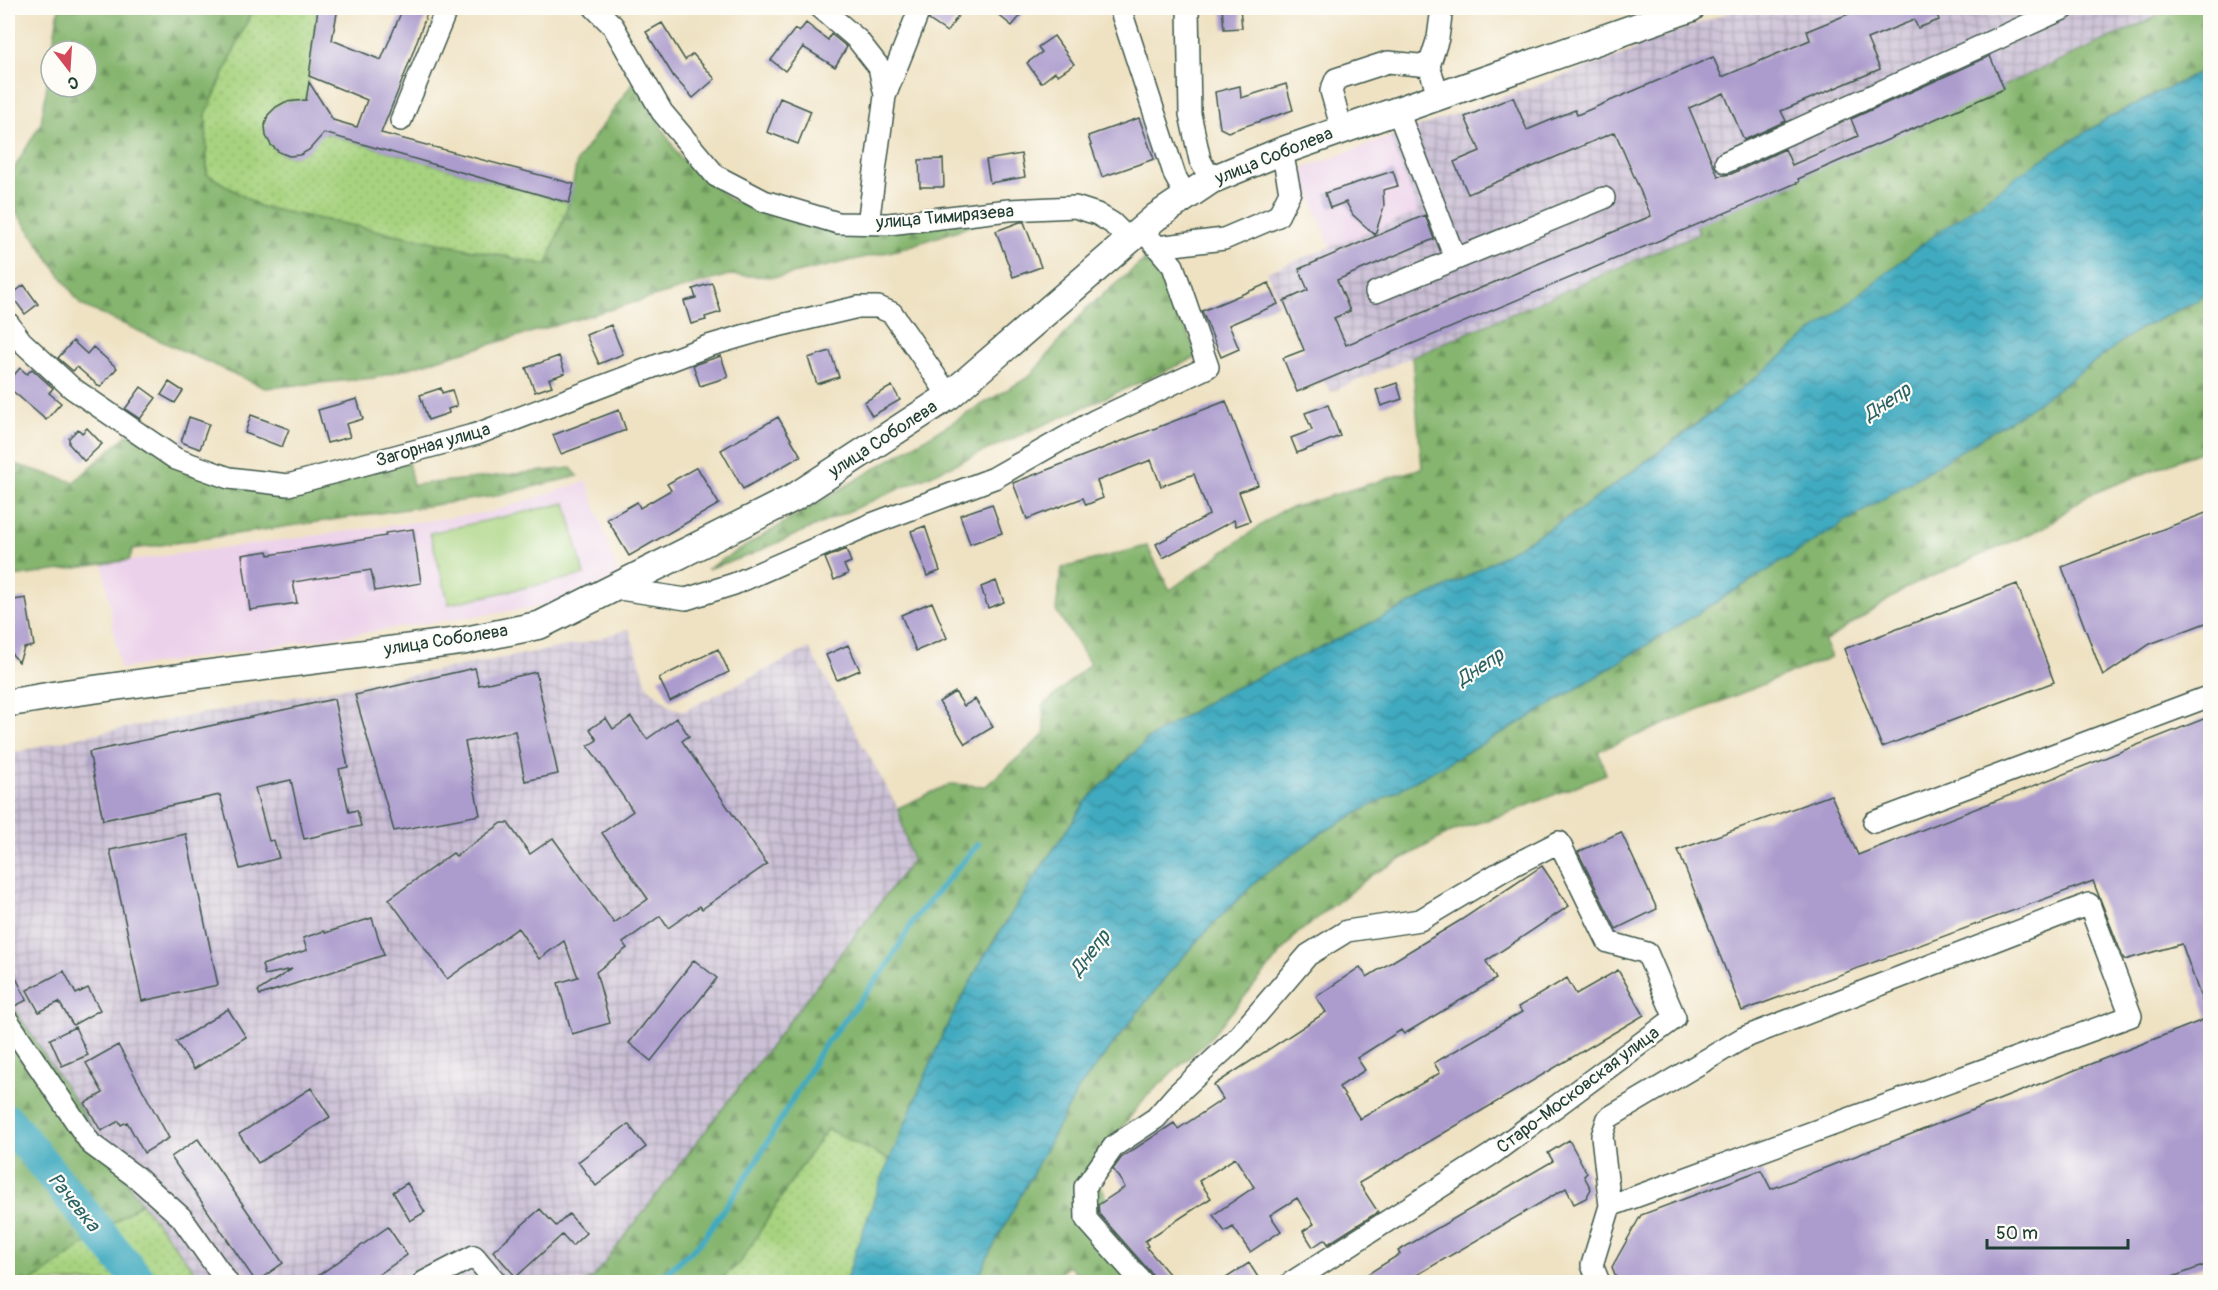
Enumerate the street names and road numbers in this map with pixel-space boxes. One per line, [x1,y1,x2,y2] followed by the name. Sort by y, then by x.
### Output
[1211,122,1336,190] street label: улица Соболева
[874,200,1015,235] street label: улица Тимирязева
[823,395,942,483] street label: улица Соболева
[373,418,493,472] street label: Загорная улица
[381,619,510,661] street label: улица Соболева
[1492,1021,1664,1159] street label: Старо-Московская улица

